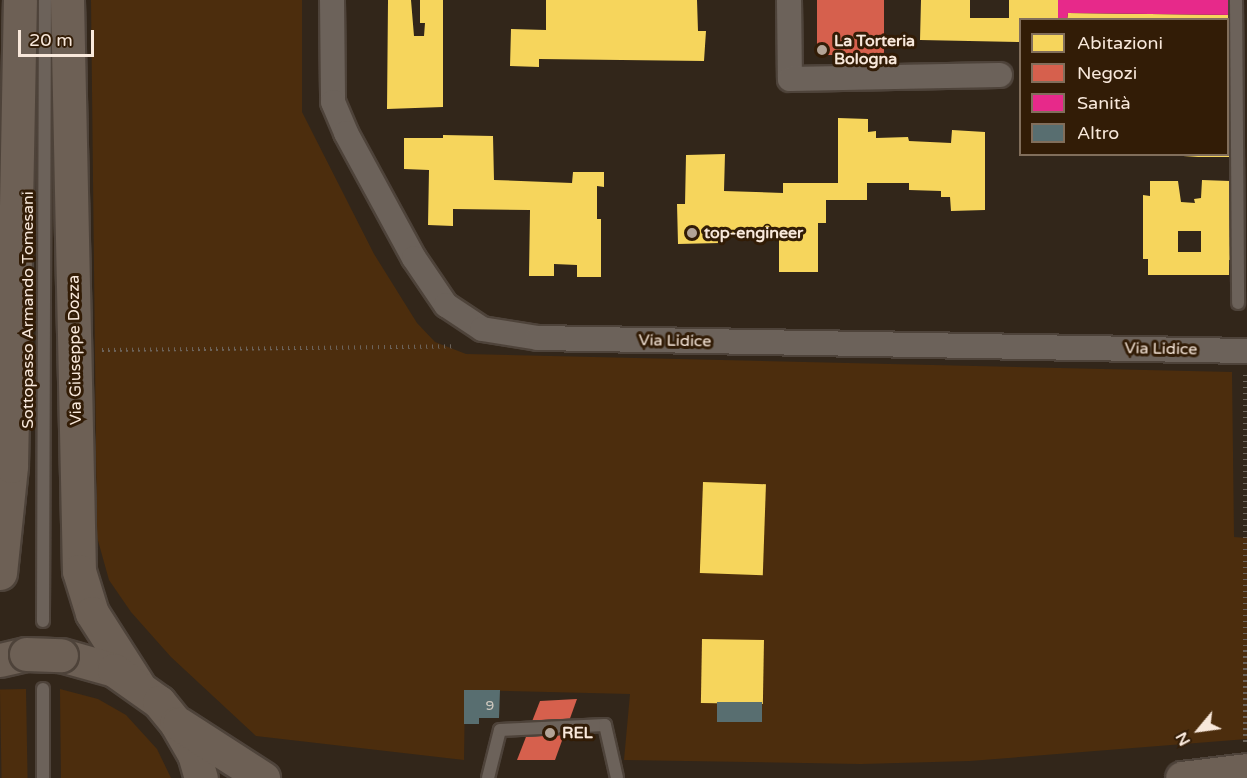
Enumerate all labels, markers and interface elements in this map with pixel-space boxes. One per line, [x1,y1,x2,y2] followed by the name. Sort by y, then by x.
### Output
[21,18,98,56] scale bar
[1019,18,1229,156] legend
[29,29,73,51] text: 20 m
[834,31,915,69] place label: La Torteria Bologna
[1077,32,1163,54] text: Abitazioni
[815,43,829,57] marker: La Torteria Bologna
[1077,62,1137,84] text: Negozi
[1077,92,1131,114] text: Sanità
[1077,122,1119,144] text: Altro
[18,191,38,429] street label: Sottopasso Armando Tomesani
[704,223,803,243] place label: top-engineer
[685,226,699,240] marker: top-engineer
[64,275,86,425] street label: Via Giuseppe Dozza
[638,331,712,351] street label: Via Lidice
[1124,339,1198,359] street label: Via Lidice
[486,698,494,714] house number: 9
[1169,700,1229,760] north arrow
[562,723,593,743] place label: REL
[543,726,557,740] marker: REL
[1171,728,1195,749] text: N

